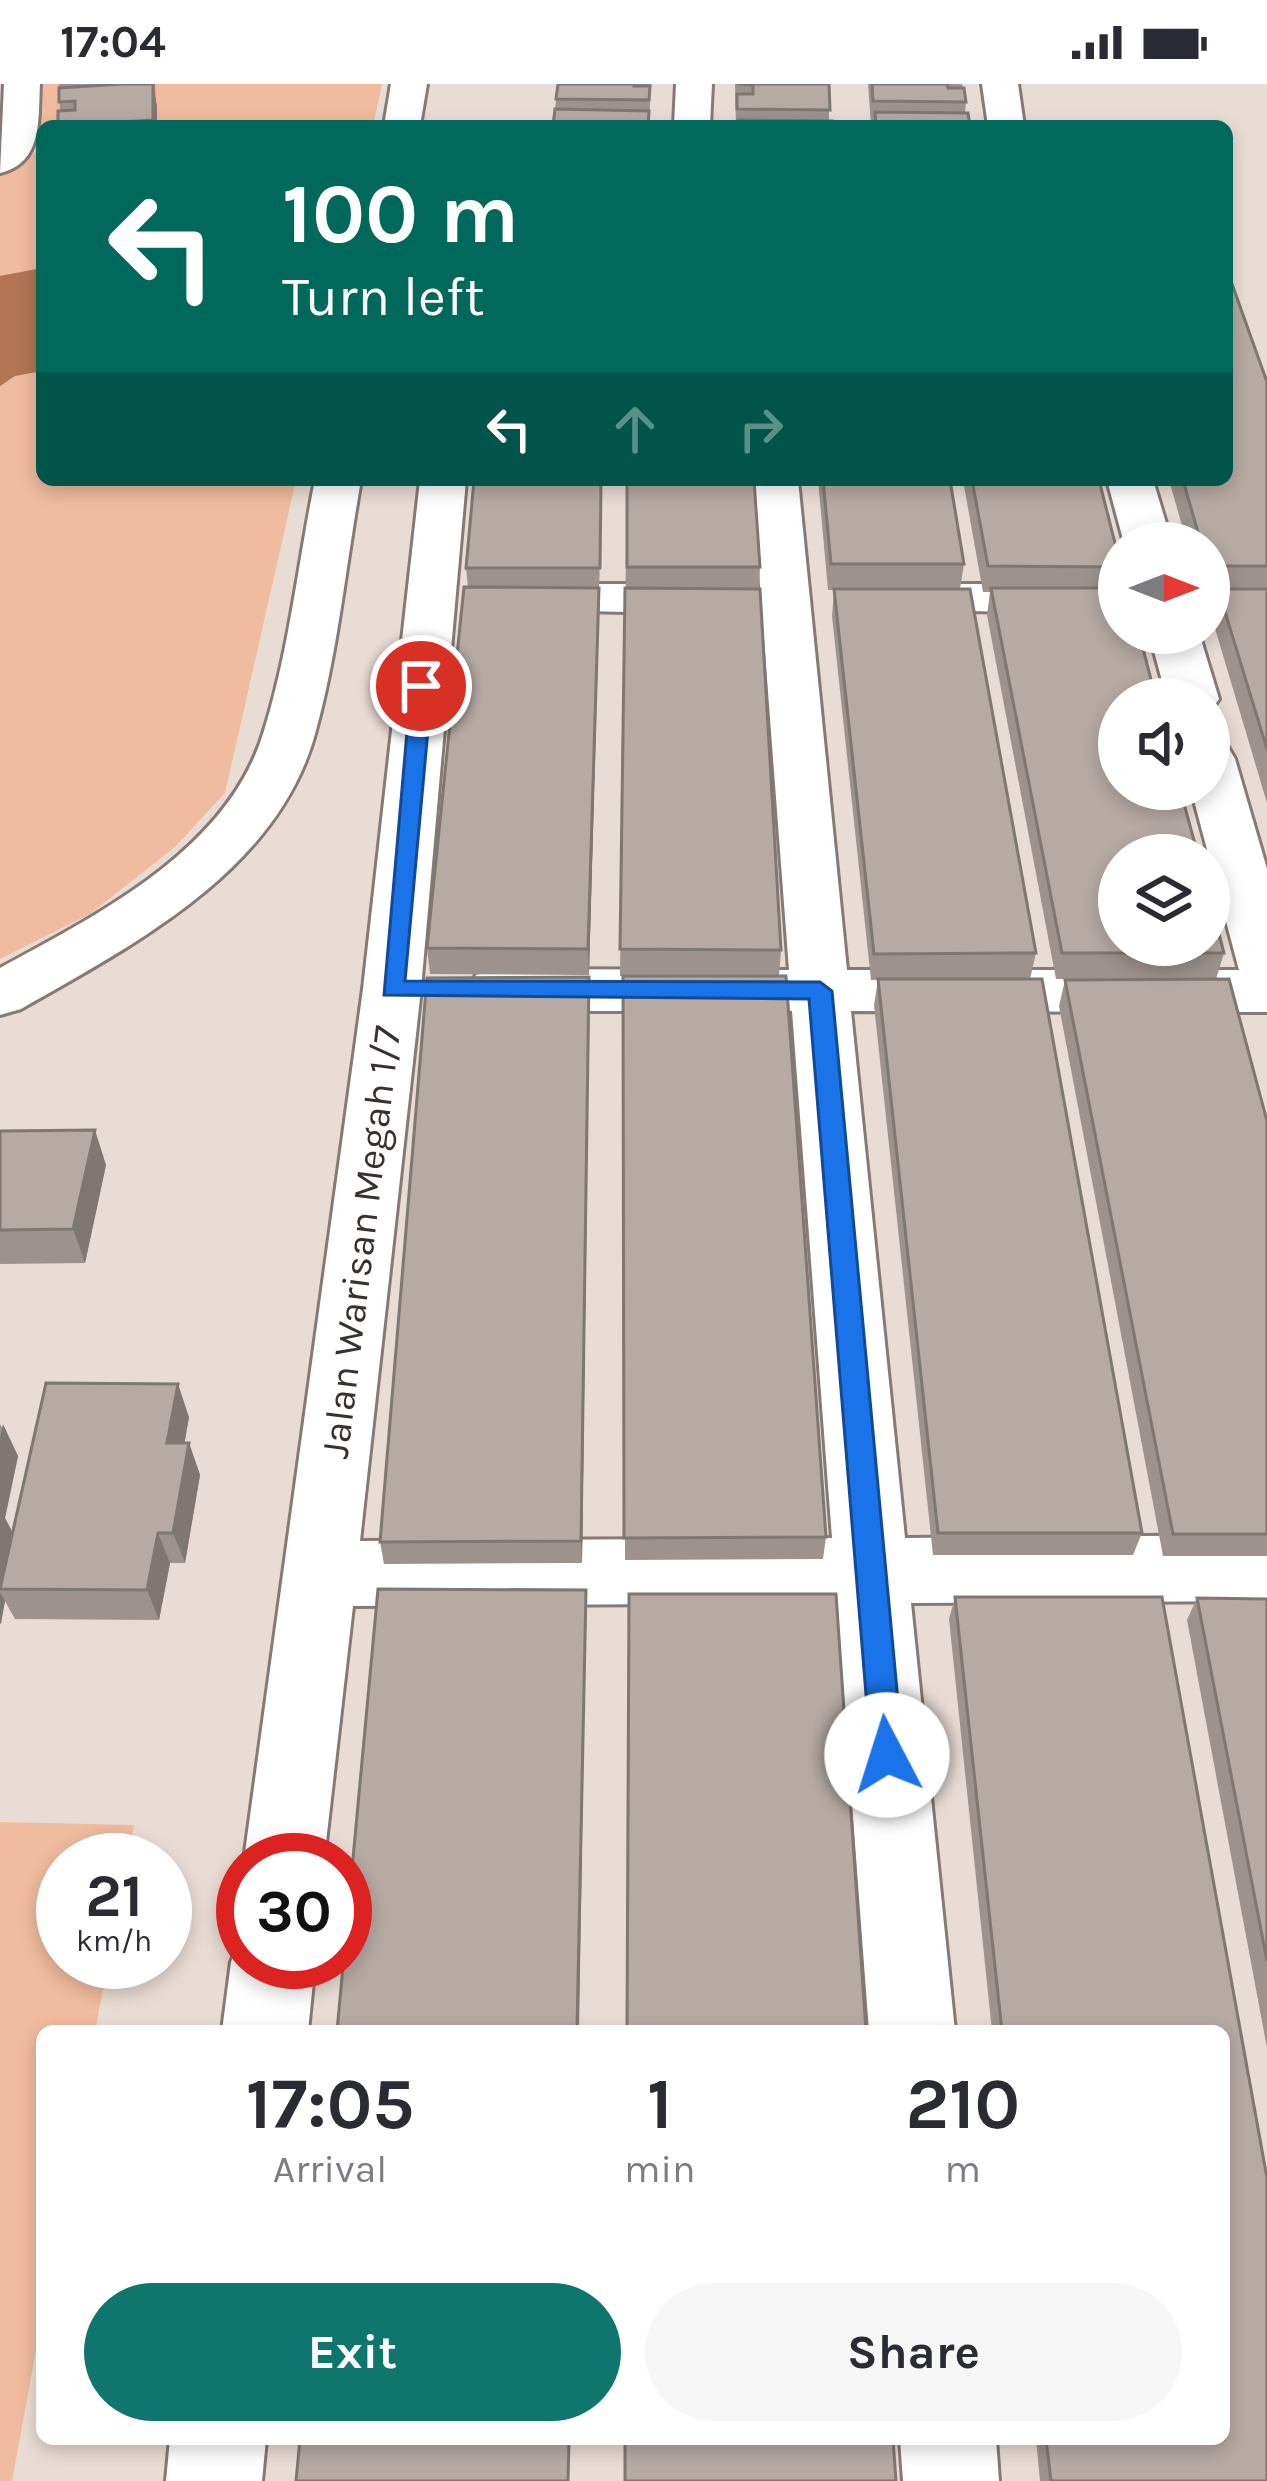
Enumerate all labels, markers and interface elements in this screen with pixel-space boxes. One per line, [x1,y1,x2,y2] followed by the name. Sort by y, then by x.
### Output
[60,16,166,68] text: 17:04
[282,165,519,263] text: 100 m
[84,168,240,324] icon: left
[282,265,485,329] text: Turn left
[476,396,542,462] icon: left
[602,396,668,462] icon: ahead
[728,396,794,462] icon: right
[1098,522,1230,654] north arrow
[1098,522,1230,966] map controls
[370,635,472,737] pin
[388,653,454,719] icon: arrive
[1098,678,1230,810] button: sound
[1098,834,1230,966] button: layers
[312,1023,410,1461] street label: Jalan Warisan Megah 1/7
[824,1692,950,1818] position arrow
[216,1833,372,1989] speed limit sign: 30
[85,1861,143,1931] text: 21
[76,1923,152,1959] text: km/h
[246,2062,414,2146] text: 17:05
[647,2062,673,2146] text: 1
[905,2062,1020,2146] text: 210
[273,2146,387,2192] text: Arrival
[624,2146,696,2192] text: min
[945,2146,981,2192] text: m
[84,2283,621,2421] button: Exit
[645,2283,1182,2421] button: Share

